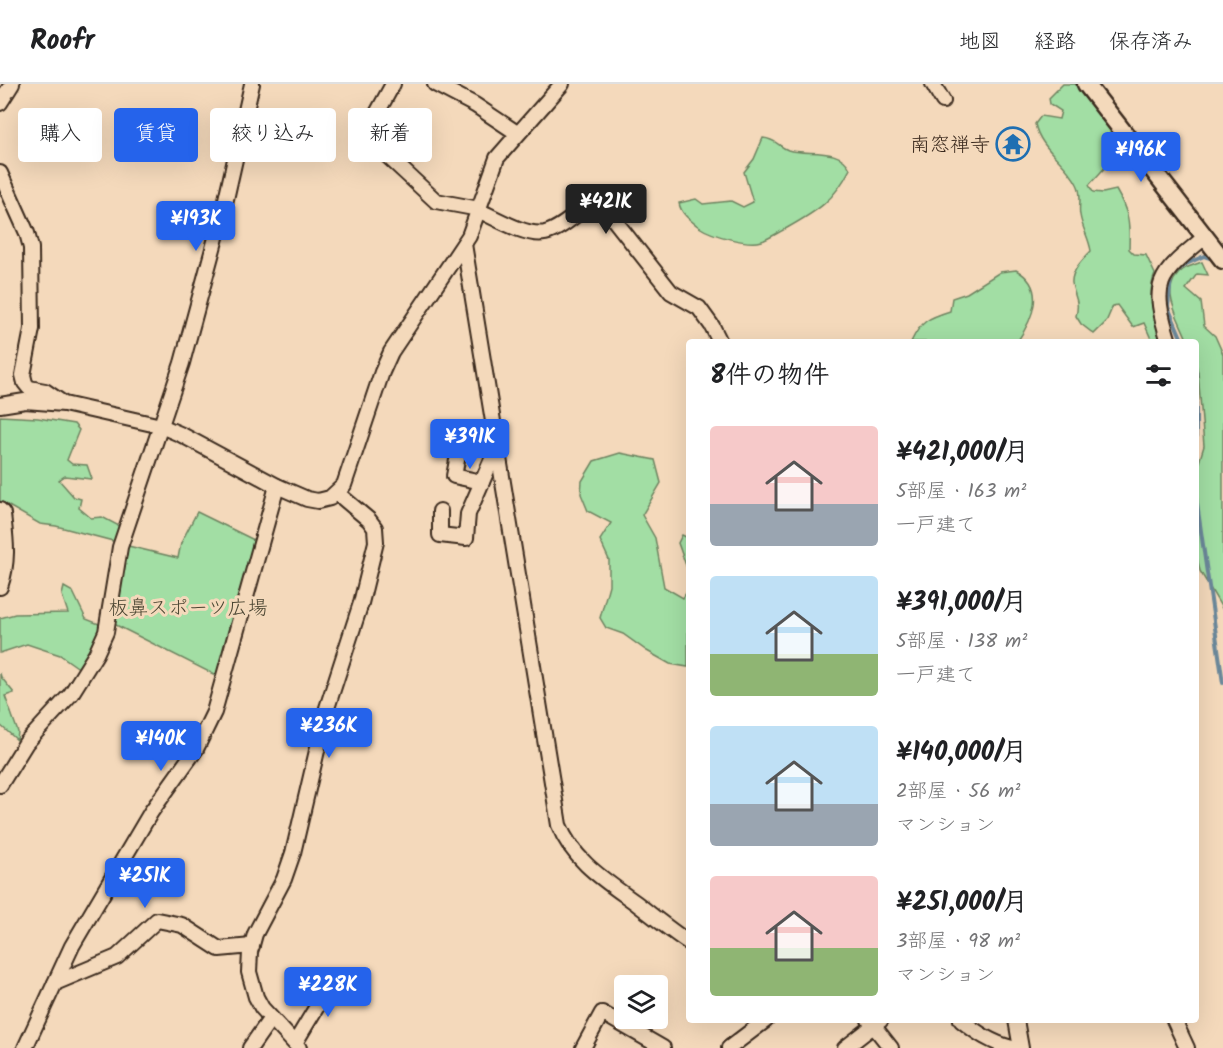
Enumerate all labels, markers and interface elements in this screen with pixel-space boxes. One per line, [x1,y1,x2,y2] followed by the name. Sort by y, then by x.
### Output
[30,19,95,64] text: Roofr
[959,26,1001,59] text: 地図
[1034,26,1076,59] text: 経路
[1109,26,1193,59] text: 保存済み
[18,108,102,162] chip: 購入
[114,108,198,162] chip: 賃貸
[210,108,336,162] chip: 絞り込み
[348,108,432,162] chip: 新着
[995,126,1031,162] temple icon: 南窓禅寺
[910,130,990,162] place label: 南窓禅寺
[1099,132,1183,183] pin: ¥196K
[1115,135,1167,167] text: ¥196K
[564,184,648,235] pin: ¥421K
[580,187,632,219] text: ¥421K
[154,201,238,252] pin: ¥193K
[170,204,222,236] text: ¥193K
[710,355,829,397] text: 8件の物件
[1142,359,1175,392] icon: filters
[428,419,512,470] pin: ¥391K
[444,422,496,454] text: ¥391K
[896,432,1029,474] text: ¥421,000/月
[758,450,830,522] icon: home
[896,476,1026,508] text: 5部屋 · 163 m²
[896,510,976,542] text: 一戸建て
[896,582,1027,624] text: ¥391,000/月
[108,593,268,625] park label: 板鼻スポーツ広場
[758,600,830,672] icon: home
[896,626,1027,658] text: 5部屋 · 138 m²
[896,660,976,692] text: 一戸建て
[287,708,371,759] pin: ¥236K
[300,711,358,743] text: ¥236K
[119,721,203,772] pin: ¥140K
[135,724,187,756] text: ¥140K
[896,732,1028,774] text: ¥140,000/月
[758,750,830,822] icon: home
[896,776,1020,808] text: 2部屋 · 56 m²
[896,810,995,842] text: マンション
[103,858,187,909] pin: ¥251K
[119,861,171,893] text: ¥251K
[896,882,1028,924] text: ¥251,000/月
[758,900,830,972] icon: home
[896,926,1020,958] text: 3部屋 · 98 m²
[896,960,995,992] text: マンション
[286,967,370,1018] pin: ¥228K
[298,970,358,1002] text: ¥228K
[614,975,668,1029] map controls
[614,975,668,1029] button: layers

